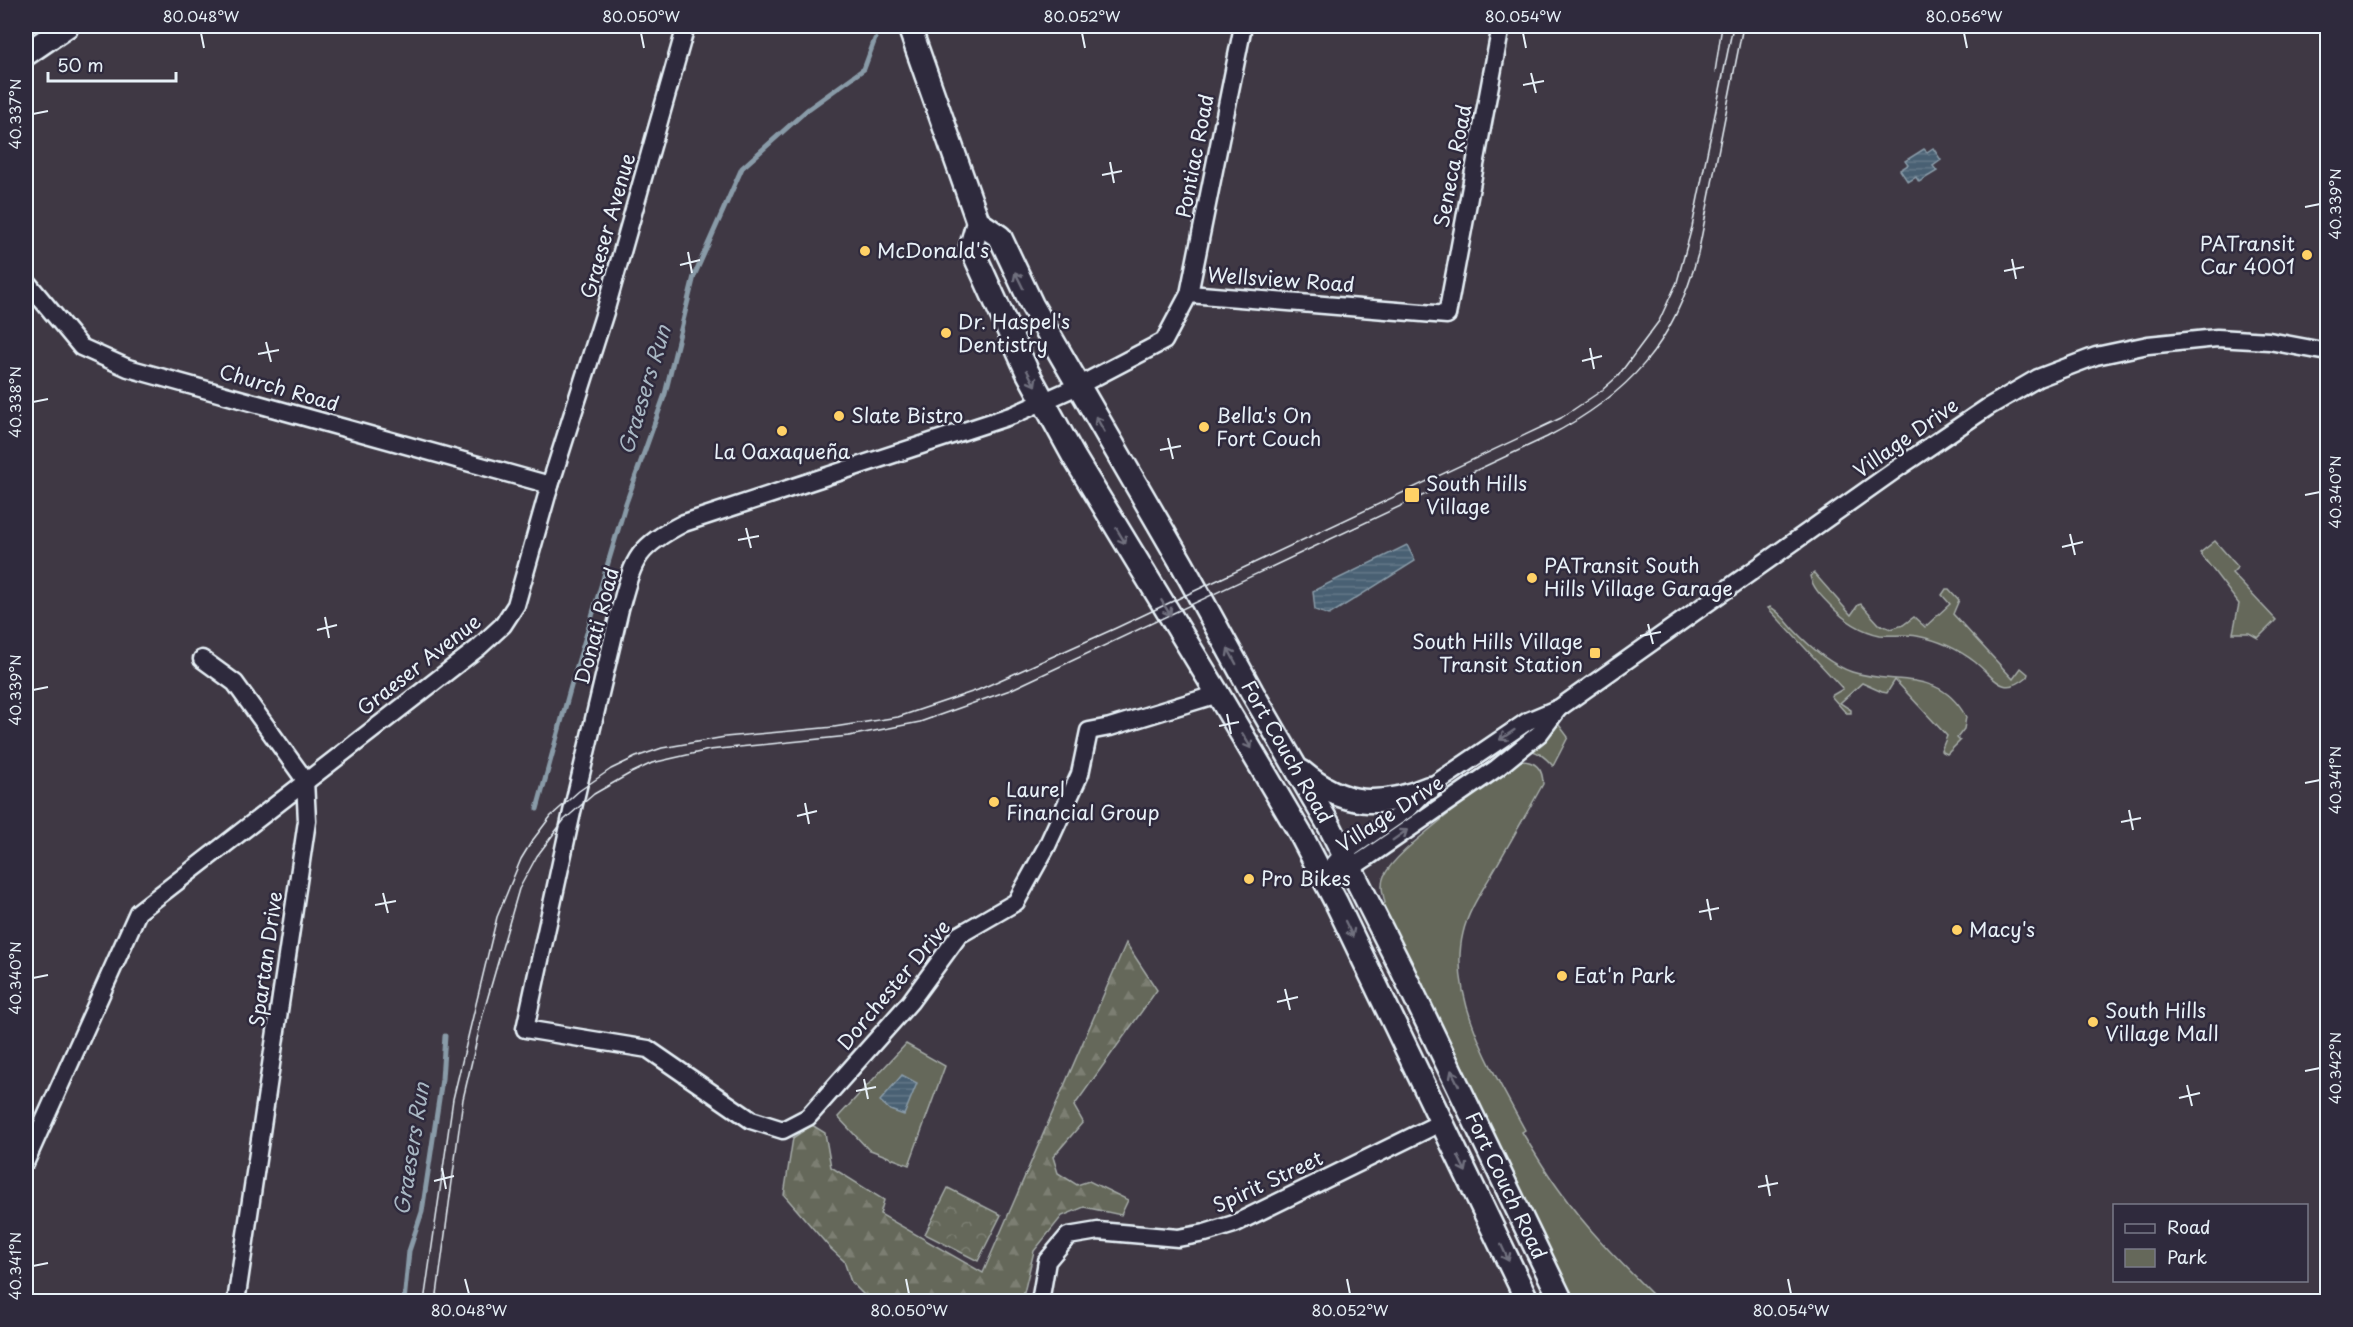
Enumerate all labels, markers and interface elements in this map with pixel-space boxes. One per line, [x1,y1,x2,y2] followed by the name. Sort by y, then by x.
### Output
[163,4,240,27] text: 80.048°W
[602,4,680,27] text: 80.050°W
[1044,4,1121,27] text: 80.052°W
[1485,4,1562,27] text: 80.054°W
[1926,4,2003,27] text: 80.056°W
[48,45,176,83] scale bar
[57,51,104,78] text: 50 m
[3,79,26,149] text: 40.337°N
[1167,91,1221,220] street label: Pontiac Road
[1425,102,1479,230] street label: Seneca Road
[572,149,642,302] street label: Graeser Avenue
[2323,168,2346,240] text: 40.339°N
[2200,228,2295,281] place label: PATransit Car 4001
[877,235,989,265] place label: McDonald's
[858,244,872,258] marker: McDonald's
[2300,248,2314,262] marker: PATransit Car 4001
[1206,259,1356,299] street label: Wellsview Road
[1013,271,1025,289] one-way arrow
[958,306,1070,359] place label: Dr. Haspel's Dentistry
[608,319,678,458] water label: Graesers Run
[939,326,953,340] marker: Dr. Haspel's Dentistry
[216,356,343,418] street label: Church Road
[3,366,26,438] text: 40.338°N
[1026,369,1037,387] one-way arrow
[1847,390,1964,485] street label: Village Drive
[851,400,963,430] place label: Slate Bistro
[1216,400,1321,453] place label: Bella's On Fort Couch
[832,409,846,423] marker: Slate Bistro
[1093,416,1105,433] one-way arrow
[1197,420,1211,434] marker: Bella's On Fort Couch
[775,424,789,438] marker: La Oaxaqueña
[714,436,851,466] place label: La Oaxaqueña
[2323,455,2346,529] text: 40.340°N
[1426,468,1527,521] place label: South Hills Village
[1403,486,1421,504] marker: South Hills Village
[1116,527,1128,544] one-way arrow
[1544,550,1733,603] place label: PATransit South Hills Village Garage
[566,564,626,688] street label: Donati Road
[1525,571,1539,585] marker: PATransit South Hills Village Garage
[1160,599,1172,616] one-way arrow
[350,606,487,722] street label: Graeser Avenue
[1412,626,1583,679] place label: South Hills Village Transit Station
[1588,646,1602,660] marker: South Hills Village Transit Station
[1226,648,1238,665] one-way arrow
[3,654,26,726] text: 40.339°N
[1234,675,1341,829] street label: Fort Couch Road
[1500,729,1516,741] one-way arrow
[1241,732,1253,749] one-way arrow
[2323,746,2346,814] text: 40.341°N
[1330,767,1449,859] street label: Village Drive
[1006,774,1159,827] place label: Laurel Financial Group
[987,795,1001,809] marker: Laurel Financial Group
[1391,829,1407,841] one-way arrow
[1261,863,1351,893] place label: Pro Bikes
[1242,872,1256,886] marker: Pro Bikes
[241,889,289,1029] street label: Spartan Drive
[830,913,957,1056] street label: Dorchester Drive
[1969,914,2035,944] place label: Macy's
[1344,920,1356,938] one-way arrow
[1950,923,1964,937] marker: Macy's
[3,941,26,1015] text: 40.340°N
[1574,960,1675,990] place label: Eat'n Park
[1555,969,1569,983] marker: Eat'n Park
[2105,995,2219,1048] place label: South Hills Village Mall
[2086,1015,2100,1029] marker: South Hills Village Mall
[2323,1032,2346,1104] text: 40.342°N
[1448,1070,1460,1088] one-way arrow
[384,1079,437,1217] water label: Graesers Run
[1458,1106,1555,1264] street label: Fort Couch Road
[1208,1142,1328,1220] street label: Spirit Street
[1457,1154,1469,1172] one-way arrow
[2113,1204,2308,1282] legend
[2167,1213,2211,1240] text: Road
[3,1232,26,1300] text: 40.341°N
[2167,1243,2207,1270] text: Park
[1500,1244,1512,1262] one-way arrow
[431,1298,508,1321] text: 80.048°W
[870,1298,948,1321] text: 80.050°W
[1312,1298,1389,1321] text: 80.052°W
[1753,1298,1830,1321] text: 80.054°W

